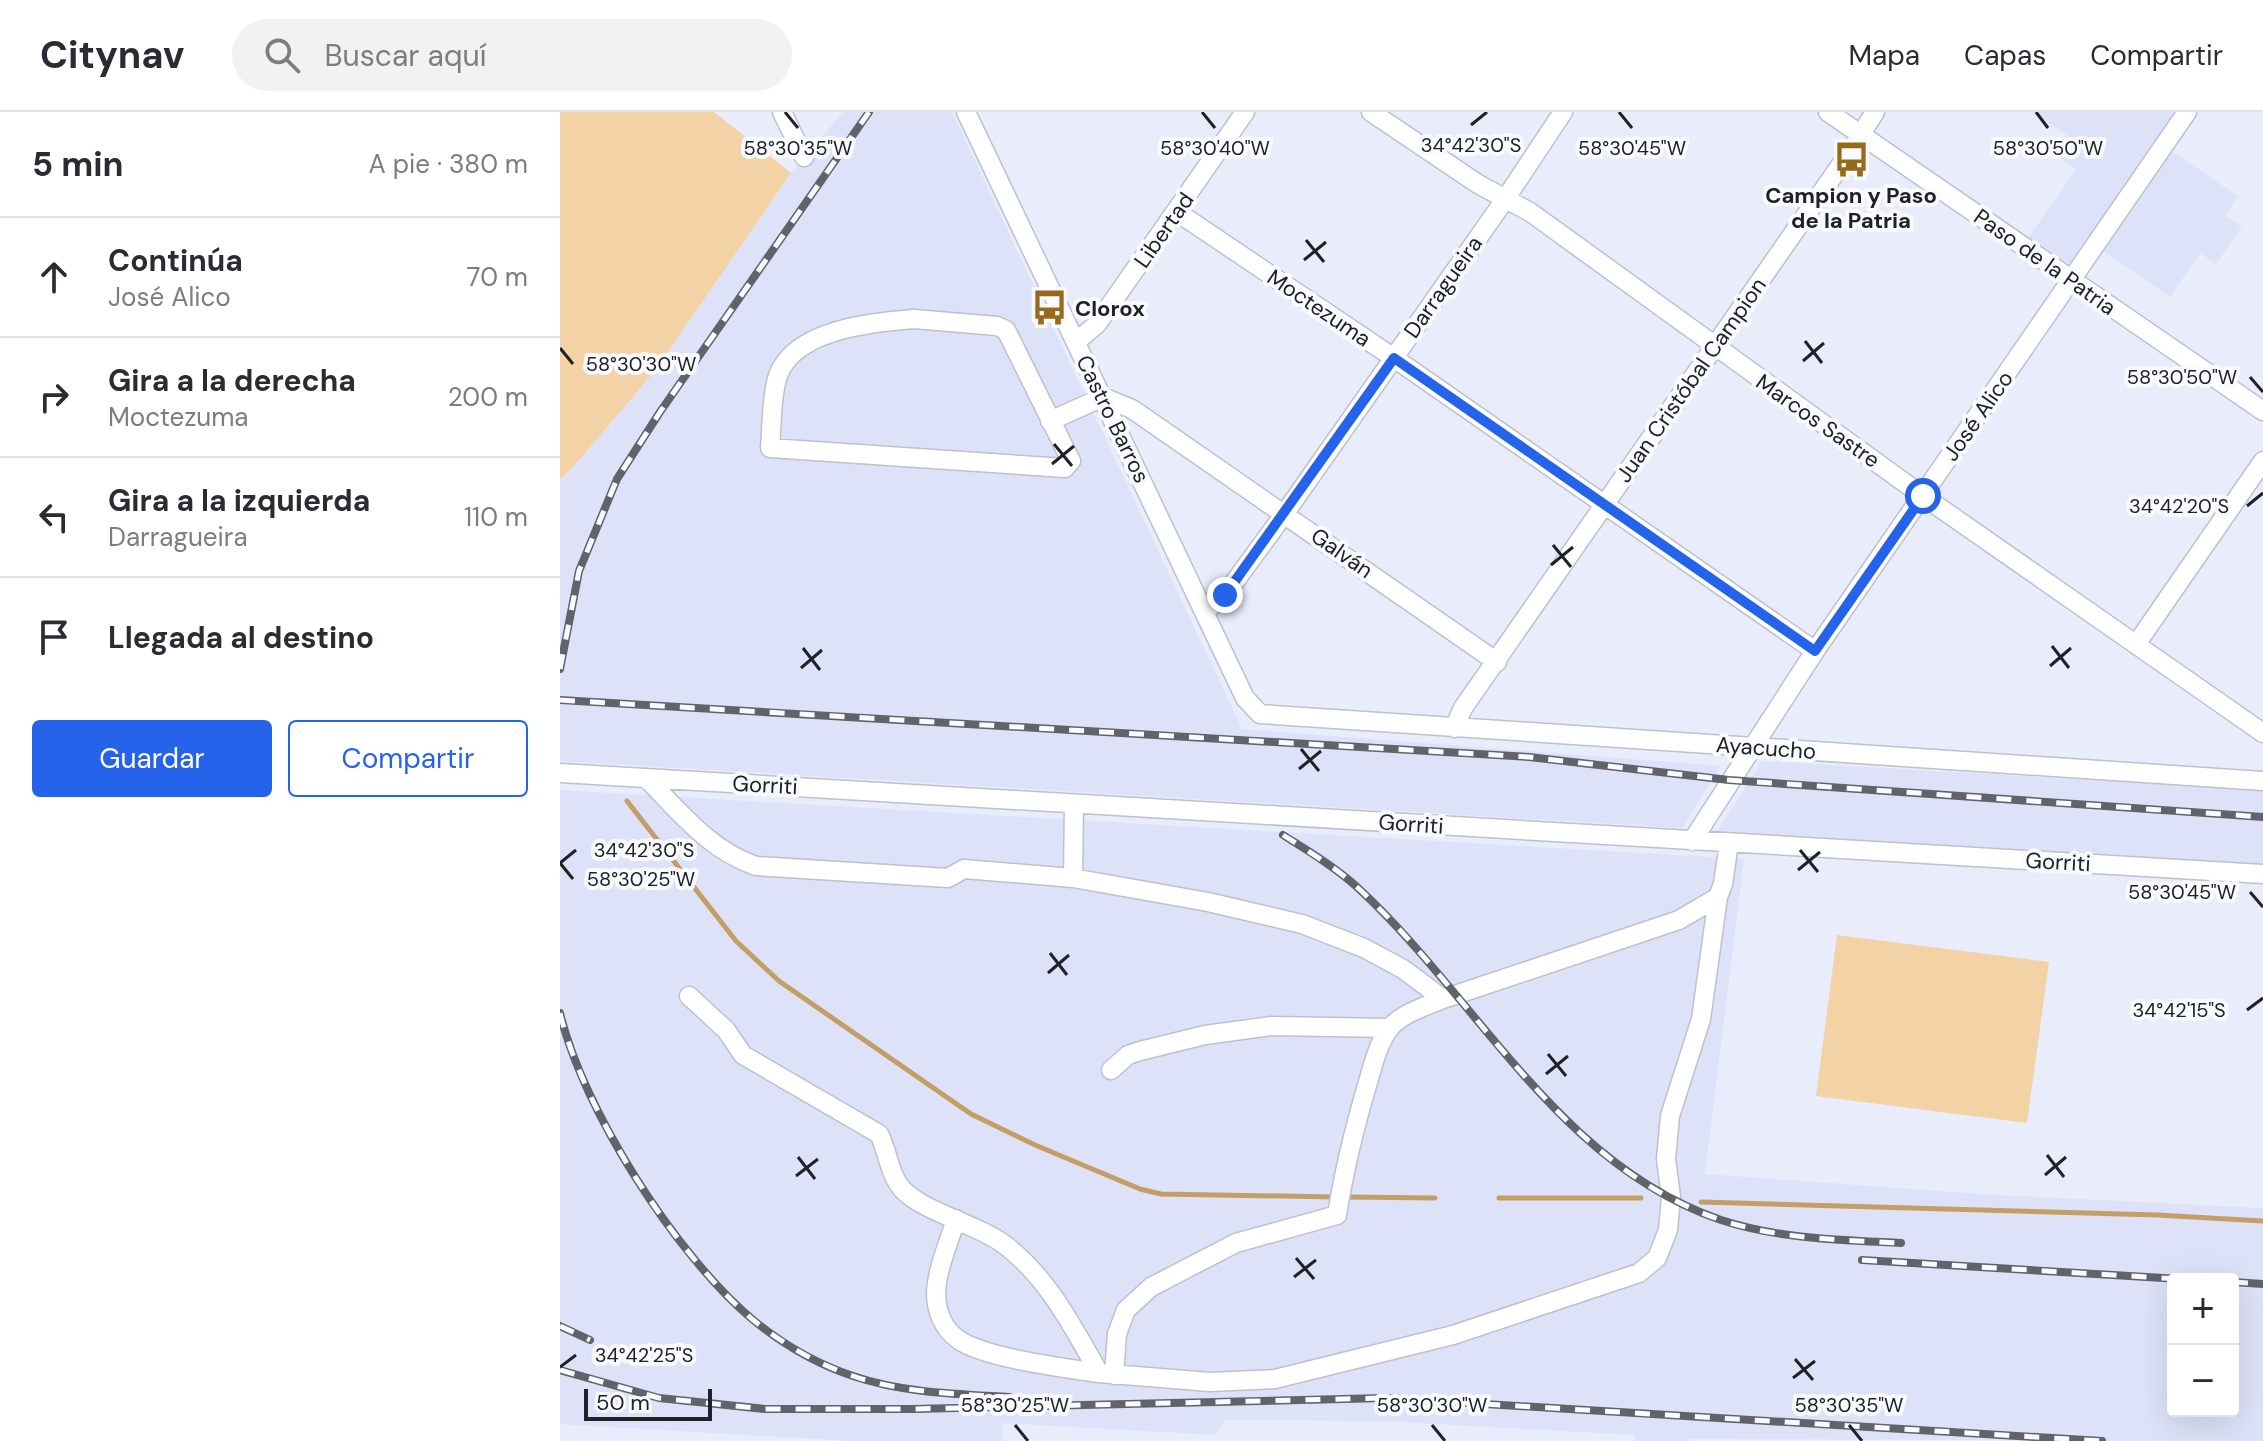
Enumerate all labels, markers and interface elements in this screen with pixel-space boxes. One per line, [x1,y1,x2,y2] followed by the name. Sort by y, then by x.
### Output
[232,19,792,91] search box
[40,30,184,80] text: Citynav
[260,33,304,77] icon: search
[324,36,486,75] text: Buscar aquí
[1849,37,1920,74] text: Mapa
[1964,37,2046,74] text: Capas
[2090,37,2223,74] text: Compartir
[1421,132,1521,158] text: 34°42'30"S
[744,135,852,161] text: 58°30'35"W
[1160,135,1270,161] text: 58°30'40"W
[1578,135,1686,161] text: 58°30'45"W
[1993,135,2103,161] text: 58°30'50"W
[1832,140,1870,178] bus stop icon: Campion y Paso de la Patria
[32,142,123,187] text: 5 min
[369,147,528,181] text: A pie · 380 m
[1765,181,1937,235] place label: Campion y Paso de la Patria
[1128,187,1200,273] street label: Libertad
[1968,202,2122,322] street label: Paso de la Patria
[1397,230,1489,344] street label: Darragueira
[108,241,243,280] text: Continúa
[32,255,76,299] icon: ahead
[467,260,528,294] text: 70 m
[1262,263,1376,353] street label: Moctezuma
[1609,272,1773,488] street label: Juan Cristóbal Campion
[108,280,231,314] text: José Alico
[1030,289,1068,327] bus stop icon: Clorox
[1075,294,1145,323] place label: Clorox
[1070,350,1156,488] street label: Castro Barros
[586,351,696,377] text: 58°30'30"W
[108,361,356,400] text: Gira a la derecha
[2127,364,2237,390] text: 58°30'50"W
[1936,365,2020,467] street label: José Alico
[1750,368,1886,474] street label: Marcos Sastre
[32,375,76,419] icon: right
[448,380,528,414] text: 200 m
[108,400,249,434] text: Moctezuma
[1905,478,1941,514] route start
[108,481,370,520] text: Gira a la izquierda
[2129,493,2229,519] text: 34°42'20"S
[32,495,76,539] icon: left
[464,500,528,534] text: 110 m
[108,520,248,554] text: Darragueira
[1305,521,1379,585] street label: Galván
[1207,577,1243,613] route end
[32,615,76,659] icon: arrive
[108,618,374,657] text: Llegada al destino
[32,720,272,797] button: Guardar
[288,720,528,797] button: Compartir
[1715,730,1817,766] street label: Ayacucho
[732,769,798,801] street label: Gorriti
[1377,807,1445,841] street label: Gorriti
[594,837,694,863] text: 34°42'30"S
[2025,846,2091,878] street label: Gorriti
[587,866,695,892] text: 58°30'25"W
[2128,879,2236,905] text: 58°30'45"W
[2132,997,2226,1023] text: 34°42'15"S
[2167,1273,2239,1417] map controls
[2167,1273,2239,1345] button: +
[595,1342,693,1368] text: 34°42'25"S
[2167,1345,2239,1417] button: −
[584,1385,712,1421] scale bar
[596,1388,650,1417] text: 50 m
[961,1392,1069,1418] text: 58°30'25"W
[1377,1392,1487,1418] text: 58°30'30"W
[1795,1392,1903,1418] text: 58°30'35"W

